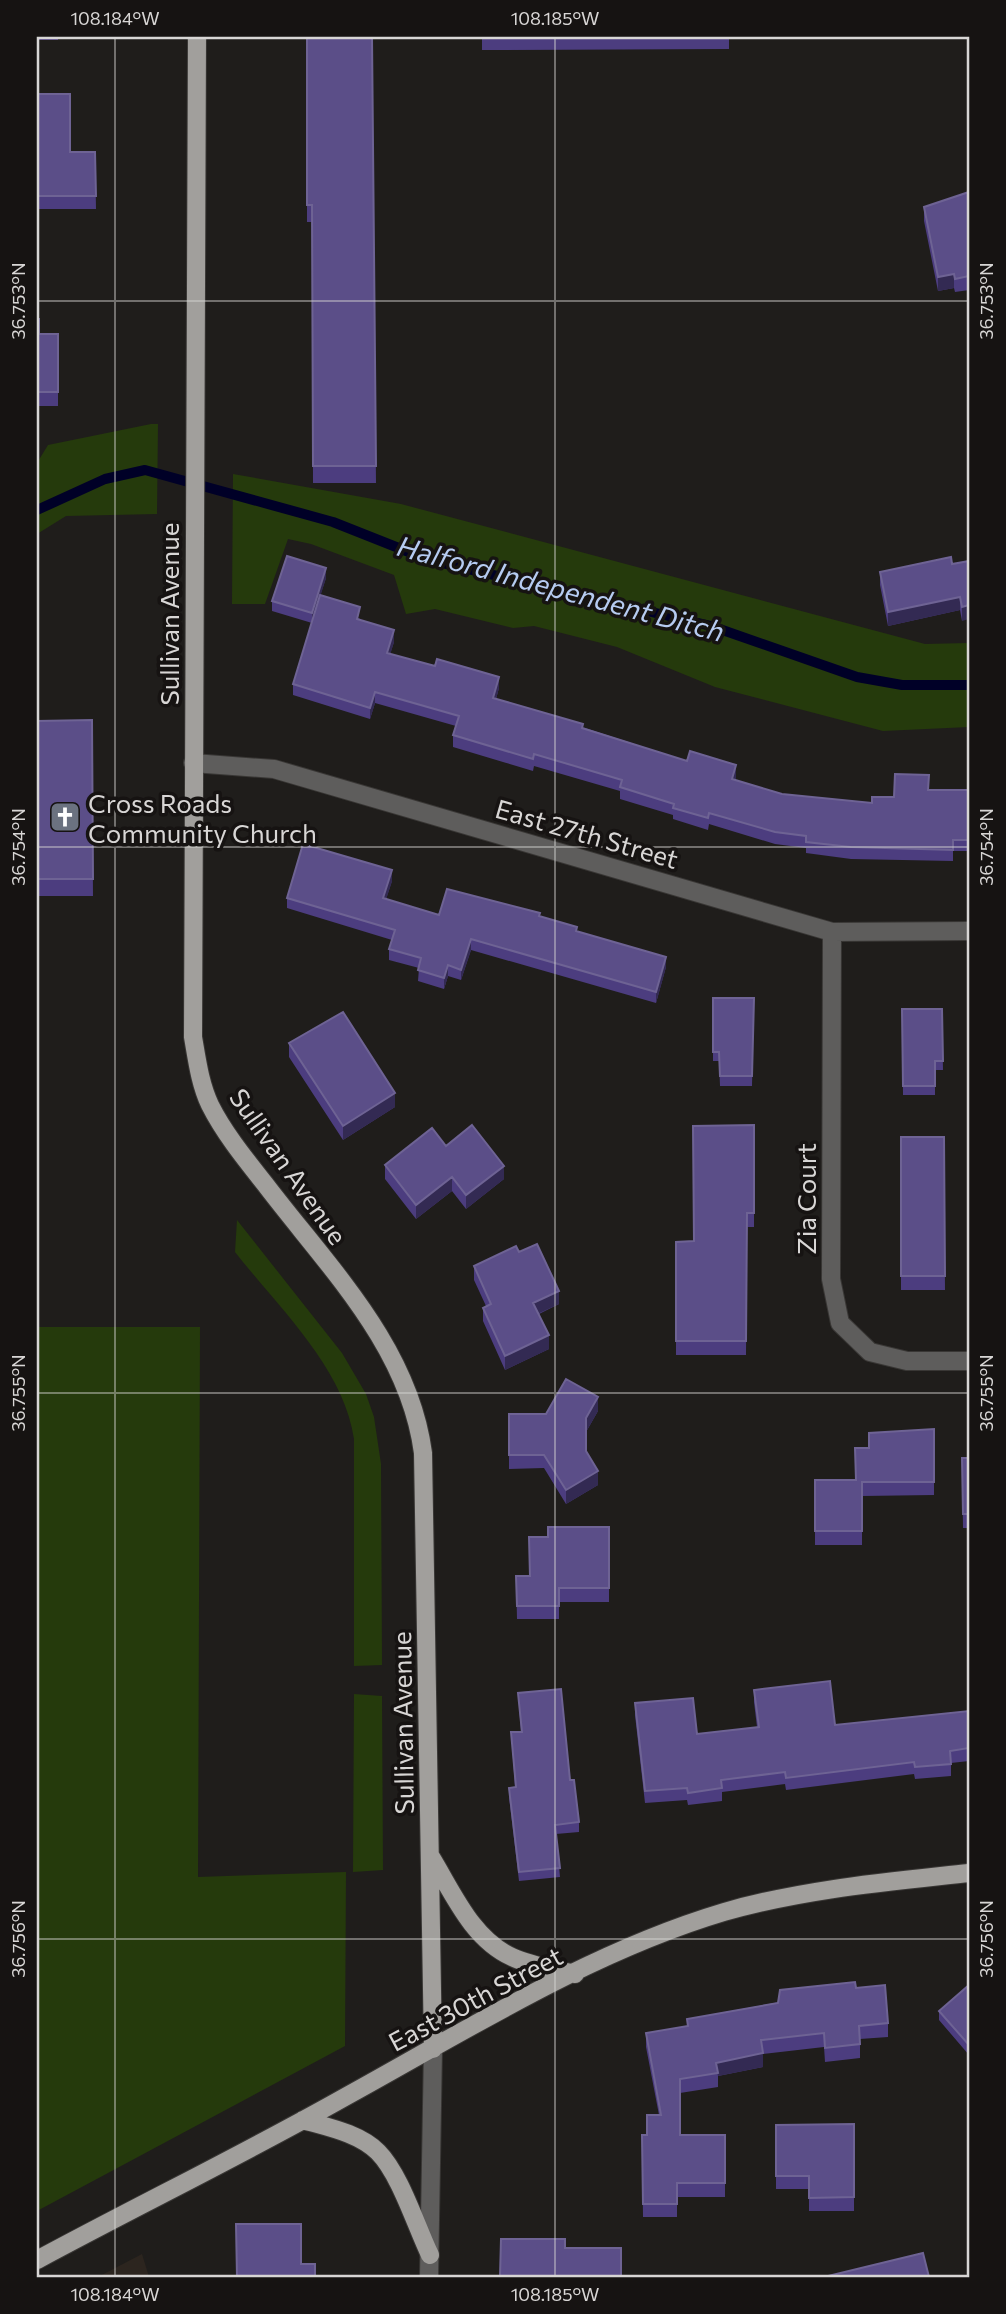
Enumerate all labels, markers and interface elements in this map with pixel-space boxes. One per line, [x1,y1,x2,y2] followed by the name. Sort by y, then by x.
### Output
[70,7,160,29] text: 108.184°W
[511,7,599,29] text: 108.185°W
[7,262,29,340] text: 36.753°N
[975,262,997,340] text: 36.753°N
[153,523,184,705] street label: Sullivan Avenue
[394,528,728,648] water label: Halford Independent Ditch
[88,787,317,848] place label: Cross Roads Community Church
[492,792,682,874] street label: East 27th Street
[48,800,82,834] church icon: Cross Roads Community Church
[7,808,29,886] text: 36.754°N
[975,808,997,886] text: 36.754°N
[224,1082,354,1250] street label: Sullivan Avenue
[790,1143,821,1255] street label: Zia Court
[7,1354,29,1432] text: 36.755°N
[975,1354,997,1432] text: 36.755°N
[385,1631,419,1815] street label: Sullivan Avenue
[7,1900,29,1978] text: 36.756°N
[975,1900,997,1978] text: 36.756°N
[383,1939,567,2057] street label: East 30th Street
[70,2283,160,2305] text: 108.184°W
[511,2283,599,2305] text: 108.185°W

